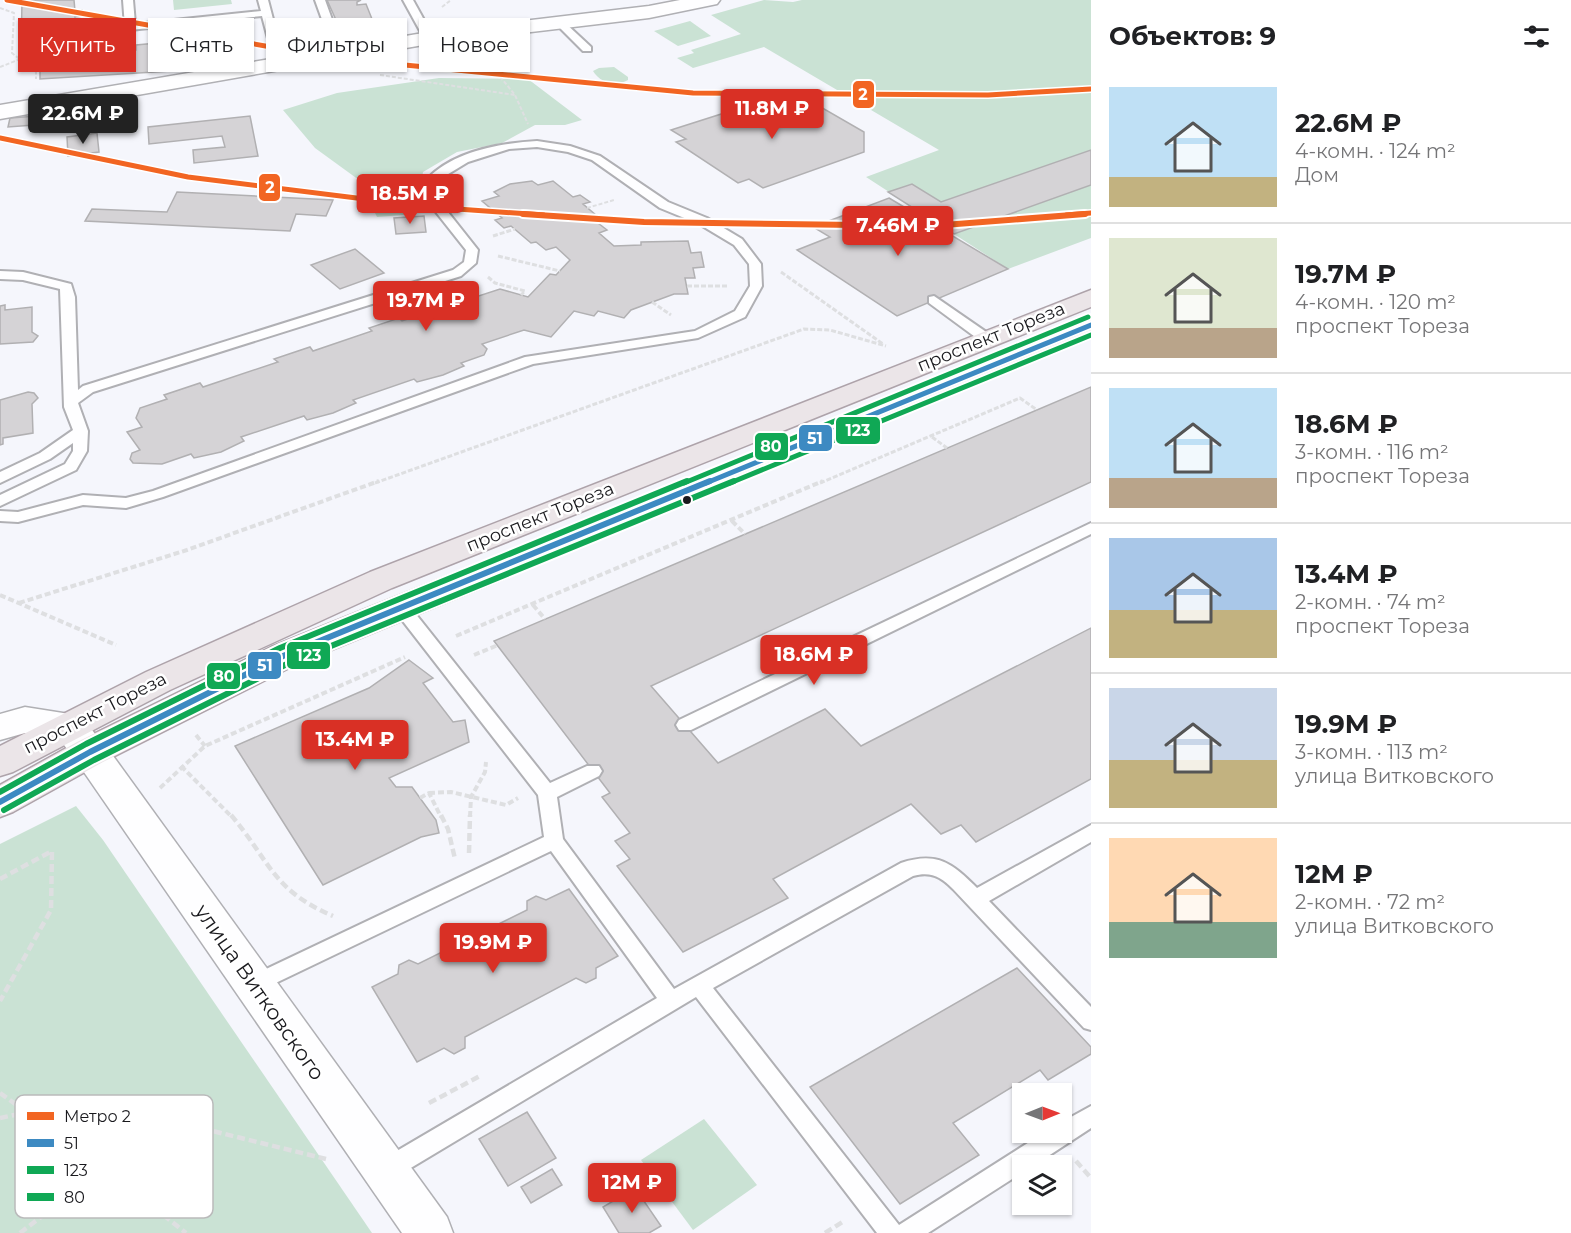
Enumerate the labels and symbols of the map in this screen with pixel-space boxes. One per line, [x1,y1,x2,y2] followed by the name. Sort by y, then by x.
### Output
[852,80,875,109] line badge: 2
[858,85,868,104] text: 2
[717,89,827,140] pin: 11.8M ₽
[28,94,138,145] pin: 22.6M ₽
[258,173,281,202] line badge: 2
[355,174,465,225] pin: 18.5M ₽
[265,178,275,197] text: 2
[843,206,953,257] pin: 7.46M ₽
[371,281,481,332] pin: 19.7M ₽
[914,297,1068,377] street label: проспект Тореза
[835,416,881,445] line badge: 123
[845,421,871,440] text: 123
[798,424,833,452] line badge: 51
[807,429,823,448] text: 51
[754,432,789,461] line badge: 80
[760,437,782,456] text: 80
[463,477,617,557] street label: проспект Тореза
[681,494,693,506] unlabelled marker
[759,635,869,686] pin: 18.6M ₽
[286,641,331,670] line badge: 123
[296,646,322,665] text: 123
[247,651,282,680] line badge: 51
[257,656,273,675] text: 51
[206,662,241,690] line badge: 80
[20,667,170,759] street label: проспект Тореза
[213,667,235,686] text: 80
[300,720,410,771] pin: 13.4M ₽
[189,898,330,1085] street label: улица Витковского
[438,923,548,974] pin: 19.9M ₽
[1012,1083,1072,1143] north arrow
[15,1095,213,1218] legend
[64,1107,131,1126] text: Метро 2
[64,1134,79,1153] text: 51
[64,1161,88,1180] text: 123
[590,1163,674,1214] pin: 12M ₽
[64,1188,85,1207] text: 80

